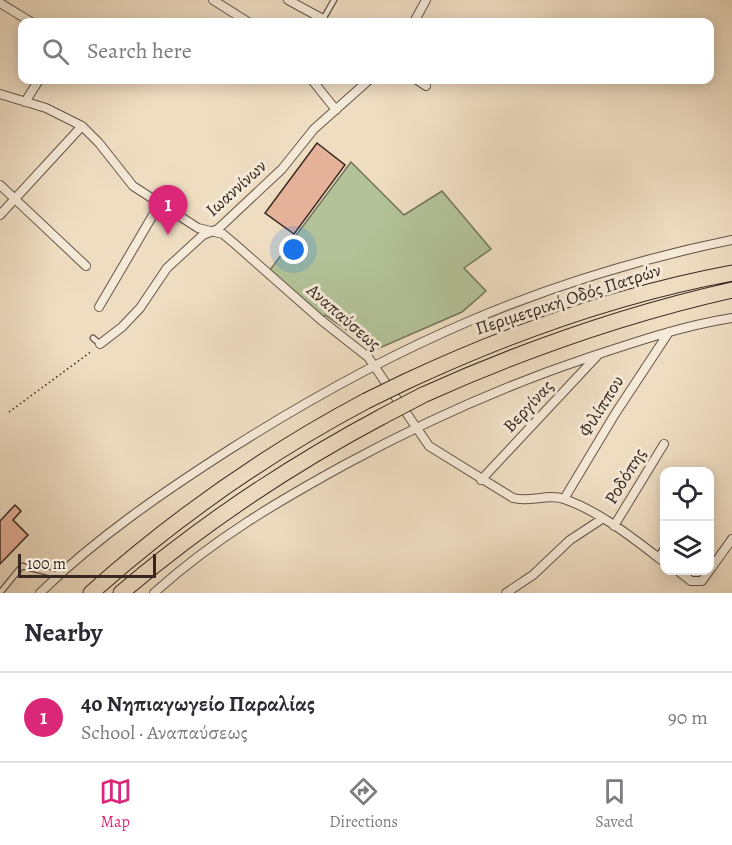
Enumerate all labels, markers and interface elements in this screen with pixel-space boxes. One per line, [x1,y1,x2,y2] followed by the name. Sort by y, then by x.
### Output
[18,18,714,84] search box
[39,35,72,68] icon: search
[87,36,192,66] text: Search here
[200,154,272,222] street label: Ιωαννίνων
[148,186,188,235] pin: 1
[279,235,308,264] your location
[472,258,664,340] street label: Περιμετρική Οδός Πατρών
[301,278,386,356] street label: Αναπαύσεως
[573,371,629,441] street label: Φιλίππου
[497,375,559,437] street label: Βεργίνας
[599,443,651,509] street label: Ροδόπης
[660,467,714,575] map controls
[660,467,714,521] button: locate
[660,521,714,575] button: layers
[18,551,156,578] scale bar
[27,553,66,575] text: 100 m
[24,615,103,650] text: Nearby
[81,689,315,719] text: 4o Νηπιαγωγείο Παραλίας
[40,704,47,731] text: 1
[668,704,708,731] text: 90 m
[81,719,248,746] text: School · Αναπαύσεως
[99,775,132,833] tab: Map
[329,775,398,833] tab: Directions
[595,775,633,833] tab: Saved

